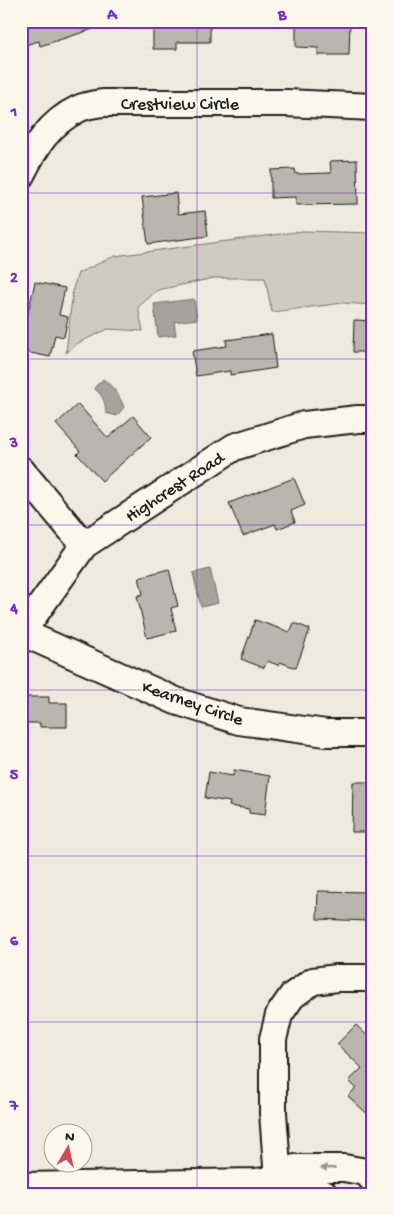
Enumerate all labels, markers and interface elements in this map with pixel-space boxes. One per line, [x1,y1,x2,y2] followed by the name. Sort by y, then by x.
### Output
[106,7,118,26] text: A
[277,7,287,26] text: B
[121,95,240,116] street label: Crestview Circle
[10,104,17,123] text: 1
[10,270,18,289] text: 2
[9,435,18,454] text: 3
[122,448,230,528] street label: Highcrest Road
[9,601,18,620] text: 4
[139,677,246,732] street label: Kearney Circle
[10,767,19,786] text: 5
[10,933,19,952] text: 6
[9,1098,19,1117] text: 7
[42,1122,92,1172] north arrow
[64,1129,75,1147] text: N
[319,1164,335,1172] one-way arrow

